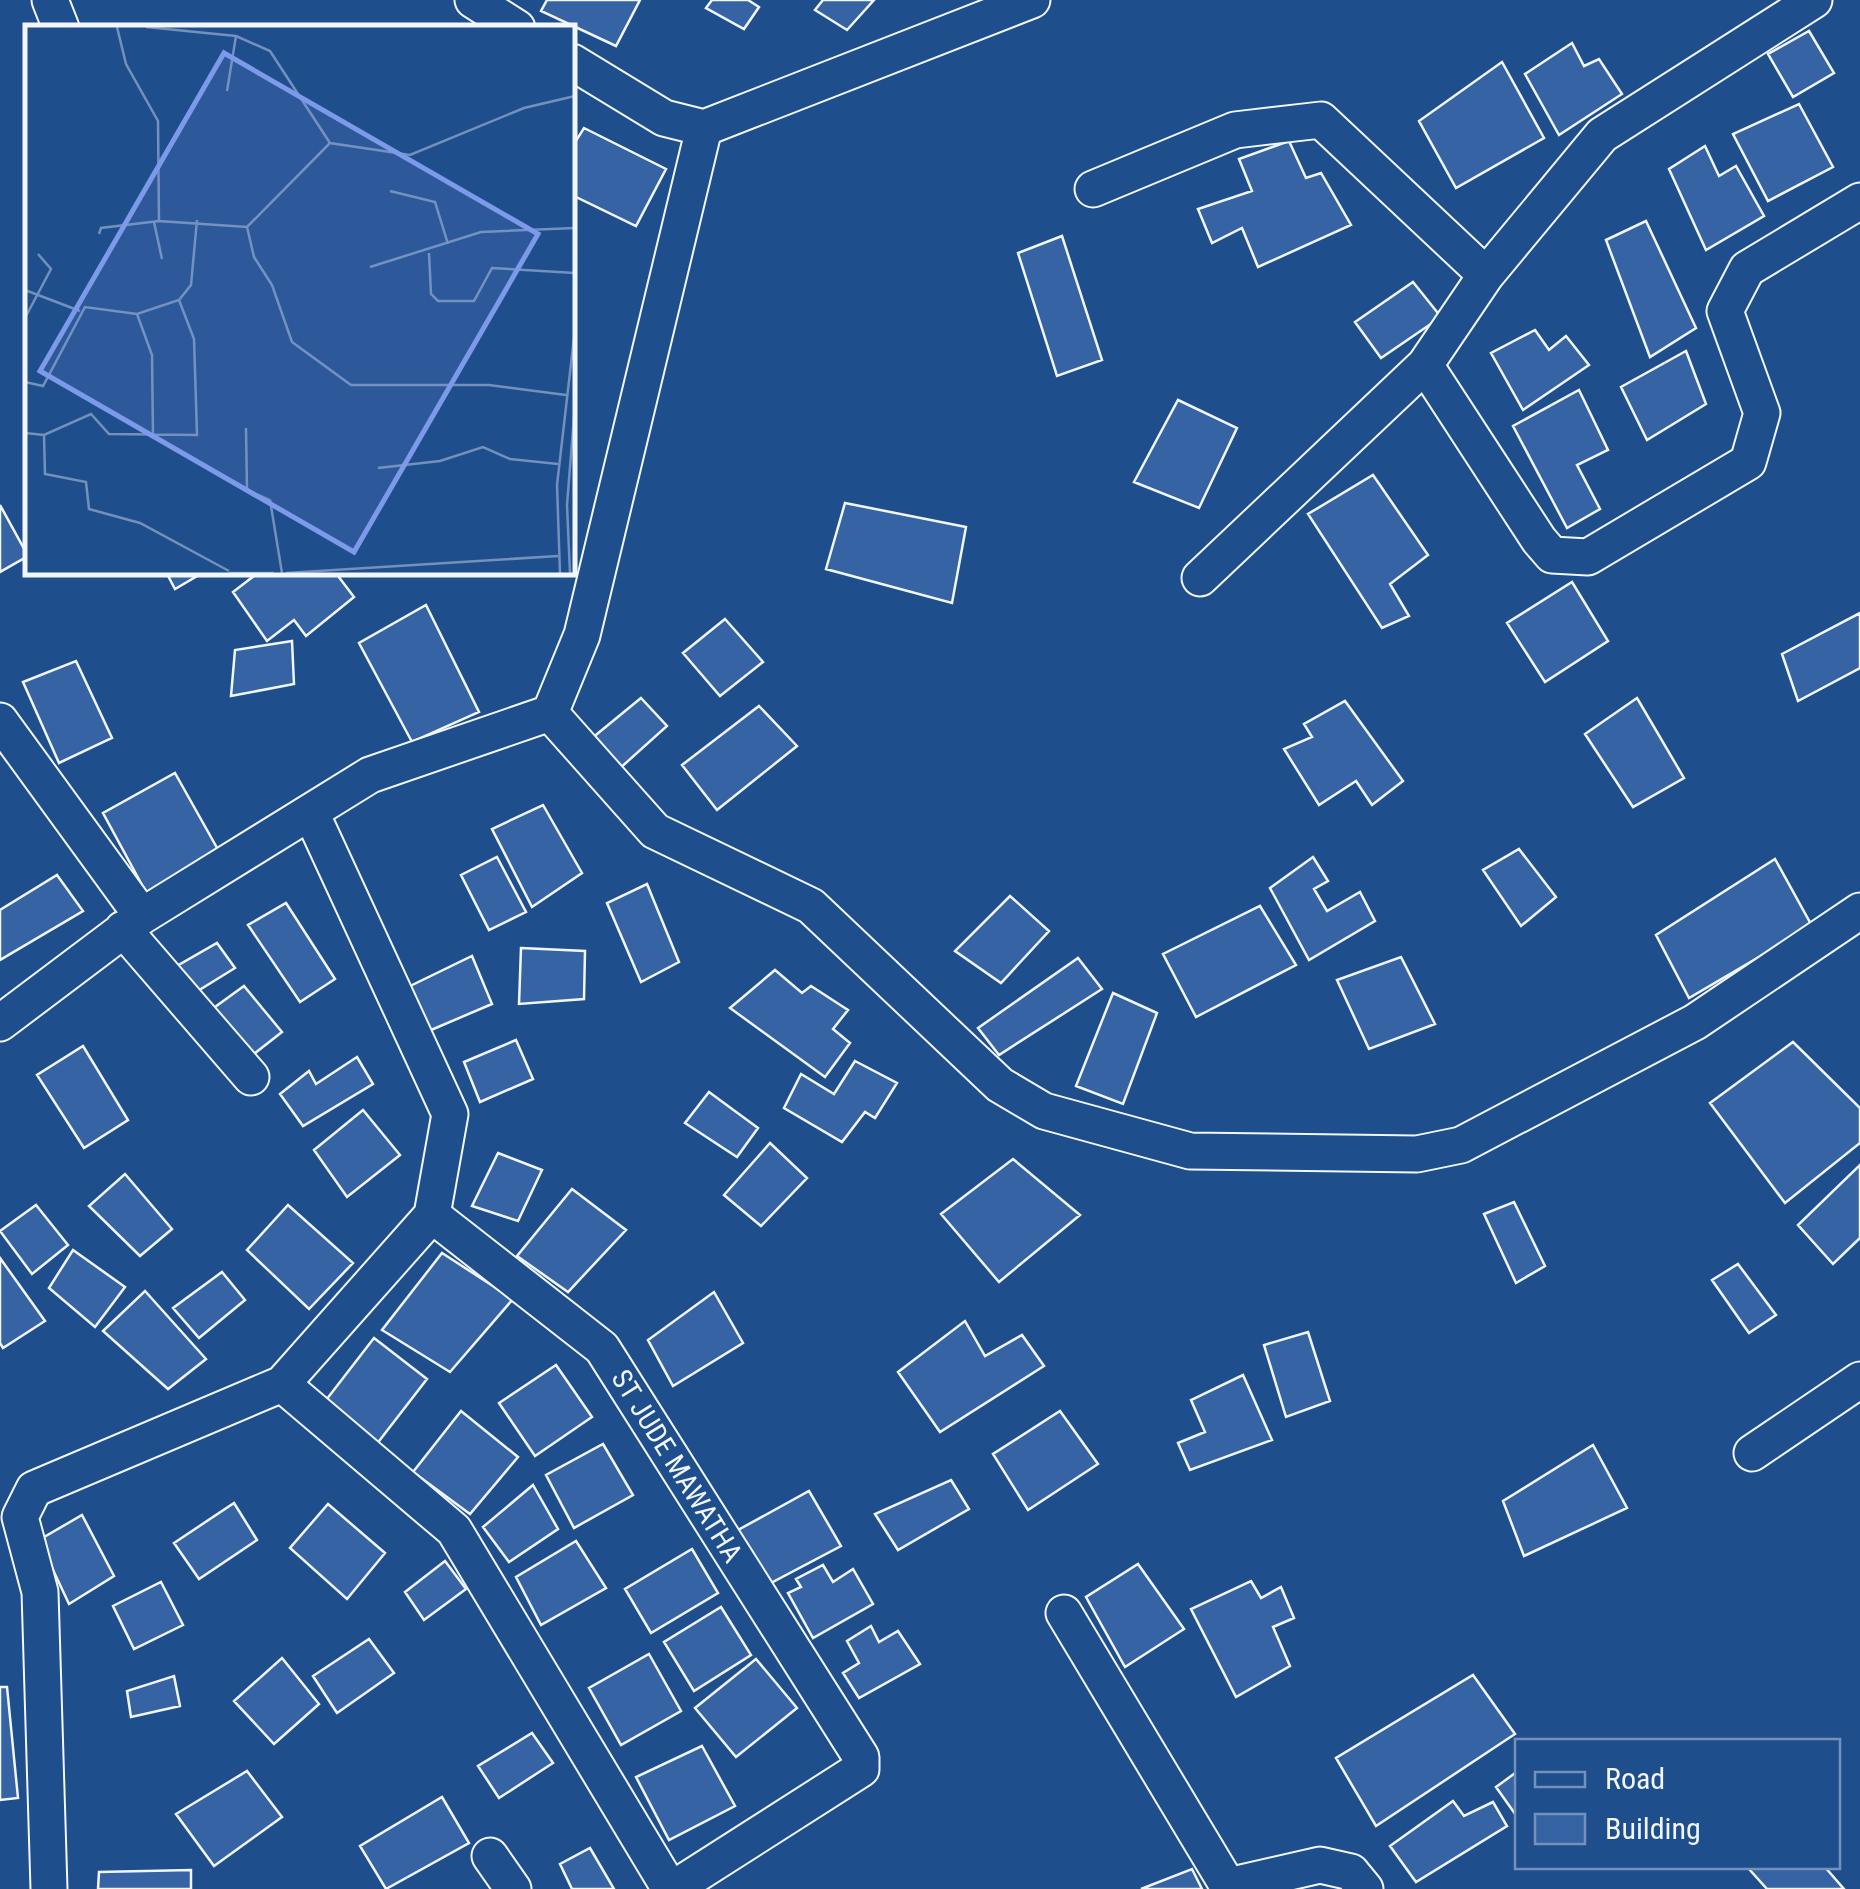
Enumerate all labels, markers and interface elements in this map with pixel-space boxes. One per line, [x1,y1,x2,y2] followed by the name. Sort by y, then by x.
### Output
[25,25,575,575] inset map
[605,1364,749,1568] street label: ST JUDE MAWATHA
[1515,1739,1840,1869] legend
[1605,1761,1665,1796] text: Road
[1605,1811,1701,1846] text: Building

